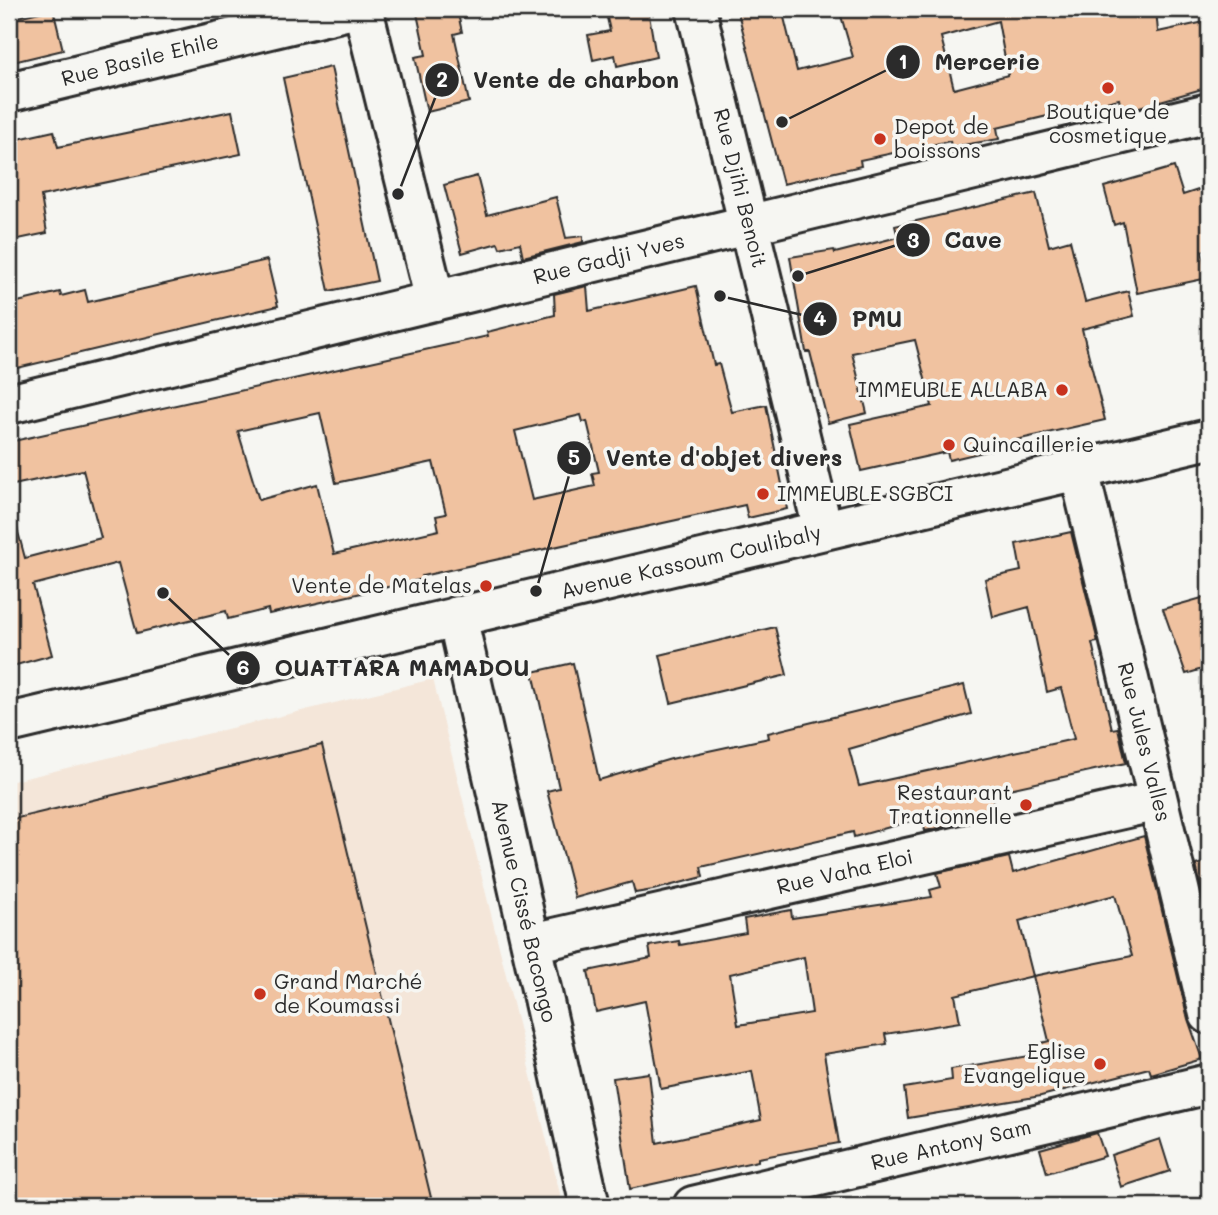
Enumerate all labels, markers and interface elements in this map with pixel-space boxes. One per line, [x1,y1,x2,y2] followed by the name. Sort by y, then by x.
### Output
[58,26,221,91] street label: Rue Basile Ehile
[886,40,1054,84] callout: Mercerie
[934,46,1040,76] text: Mercerie
[898,47,908,74] text: 1
[425,58,693,102] callout: Vente de charbon
[473,64,679,94] text: Vente de charbon
[436,65,448,92] text: 2
[1100,80,1116,96] marker: Boutique de cosmetique
[1046,97,1170,148] place label: Boutique de cosmetique
[709,105,774,270] street label: Rue Djihi Benoit
[894,112,989,163] place label: Depot de boissons
[872,131,888,147] marker: Depot de boissons
[895,218,1016,262] callout: Cave
[944,224,1002,254] text: Cave
[530,226,687,289] street label: Rue Gadji Yves
[907,226,919,253] text: 3
[802,297,916,341] callout: PMU
[852,303,902,333] text: PMU
[813,304,827,331] text: 4
[858,375,1048,402] place label: IMMEUBLE ALLABA
[1054,382,1070,398] marker: IMMEUBLE ALLABA
[963,430,1094,457] place label: Quincaillerie
[556,436,856,480] callout: Vente d'objet divers
[941,437,957,453] marker: Quincaillerie
[606,442,842,472] text: Vente d'objet divers
[568,443,580,470] text: 5
[777,479,953,506] place label: IMMEUBLE SGBCI
[755,486,771,502] marker: IMMEUBLE SGBCI
[558,517,823,604] street label: Avenue Kassoum Coulibaly
[291,571,472,598] place label: Vente de Matelas
[478,578,494,594] marker: Vente de Matelas
[225,646,543,690] callout: OUATTARA MAMADOU
[275,652,529,682] text: OUATTARA MAMADOU
[237,653,249,680] text: 6
[1113,659,1178,824] street label: Rue Jules Valles
[889,778,1012,829] place label: Restaurant Trationnelle
[487,796,564,1025] street label: Avenue Cissé Bacongo
[1018,797,1034,813] marker: Restaurant Trationnelle
[774,842,915,899] street label: Rue Vaha Eloi
[274,967,422,1018] place label: Grand Marché de Koumassi
[252,986,268,1002] marker: Grand Marché de Koumassi
[963,1037,1086,1088] place label: Eglise Evangelique
[1092,1056,1108,1072] marker: Eglise Evangelique
[868,1112,1033,1175] street label: Rue Antony Sam

